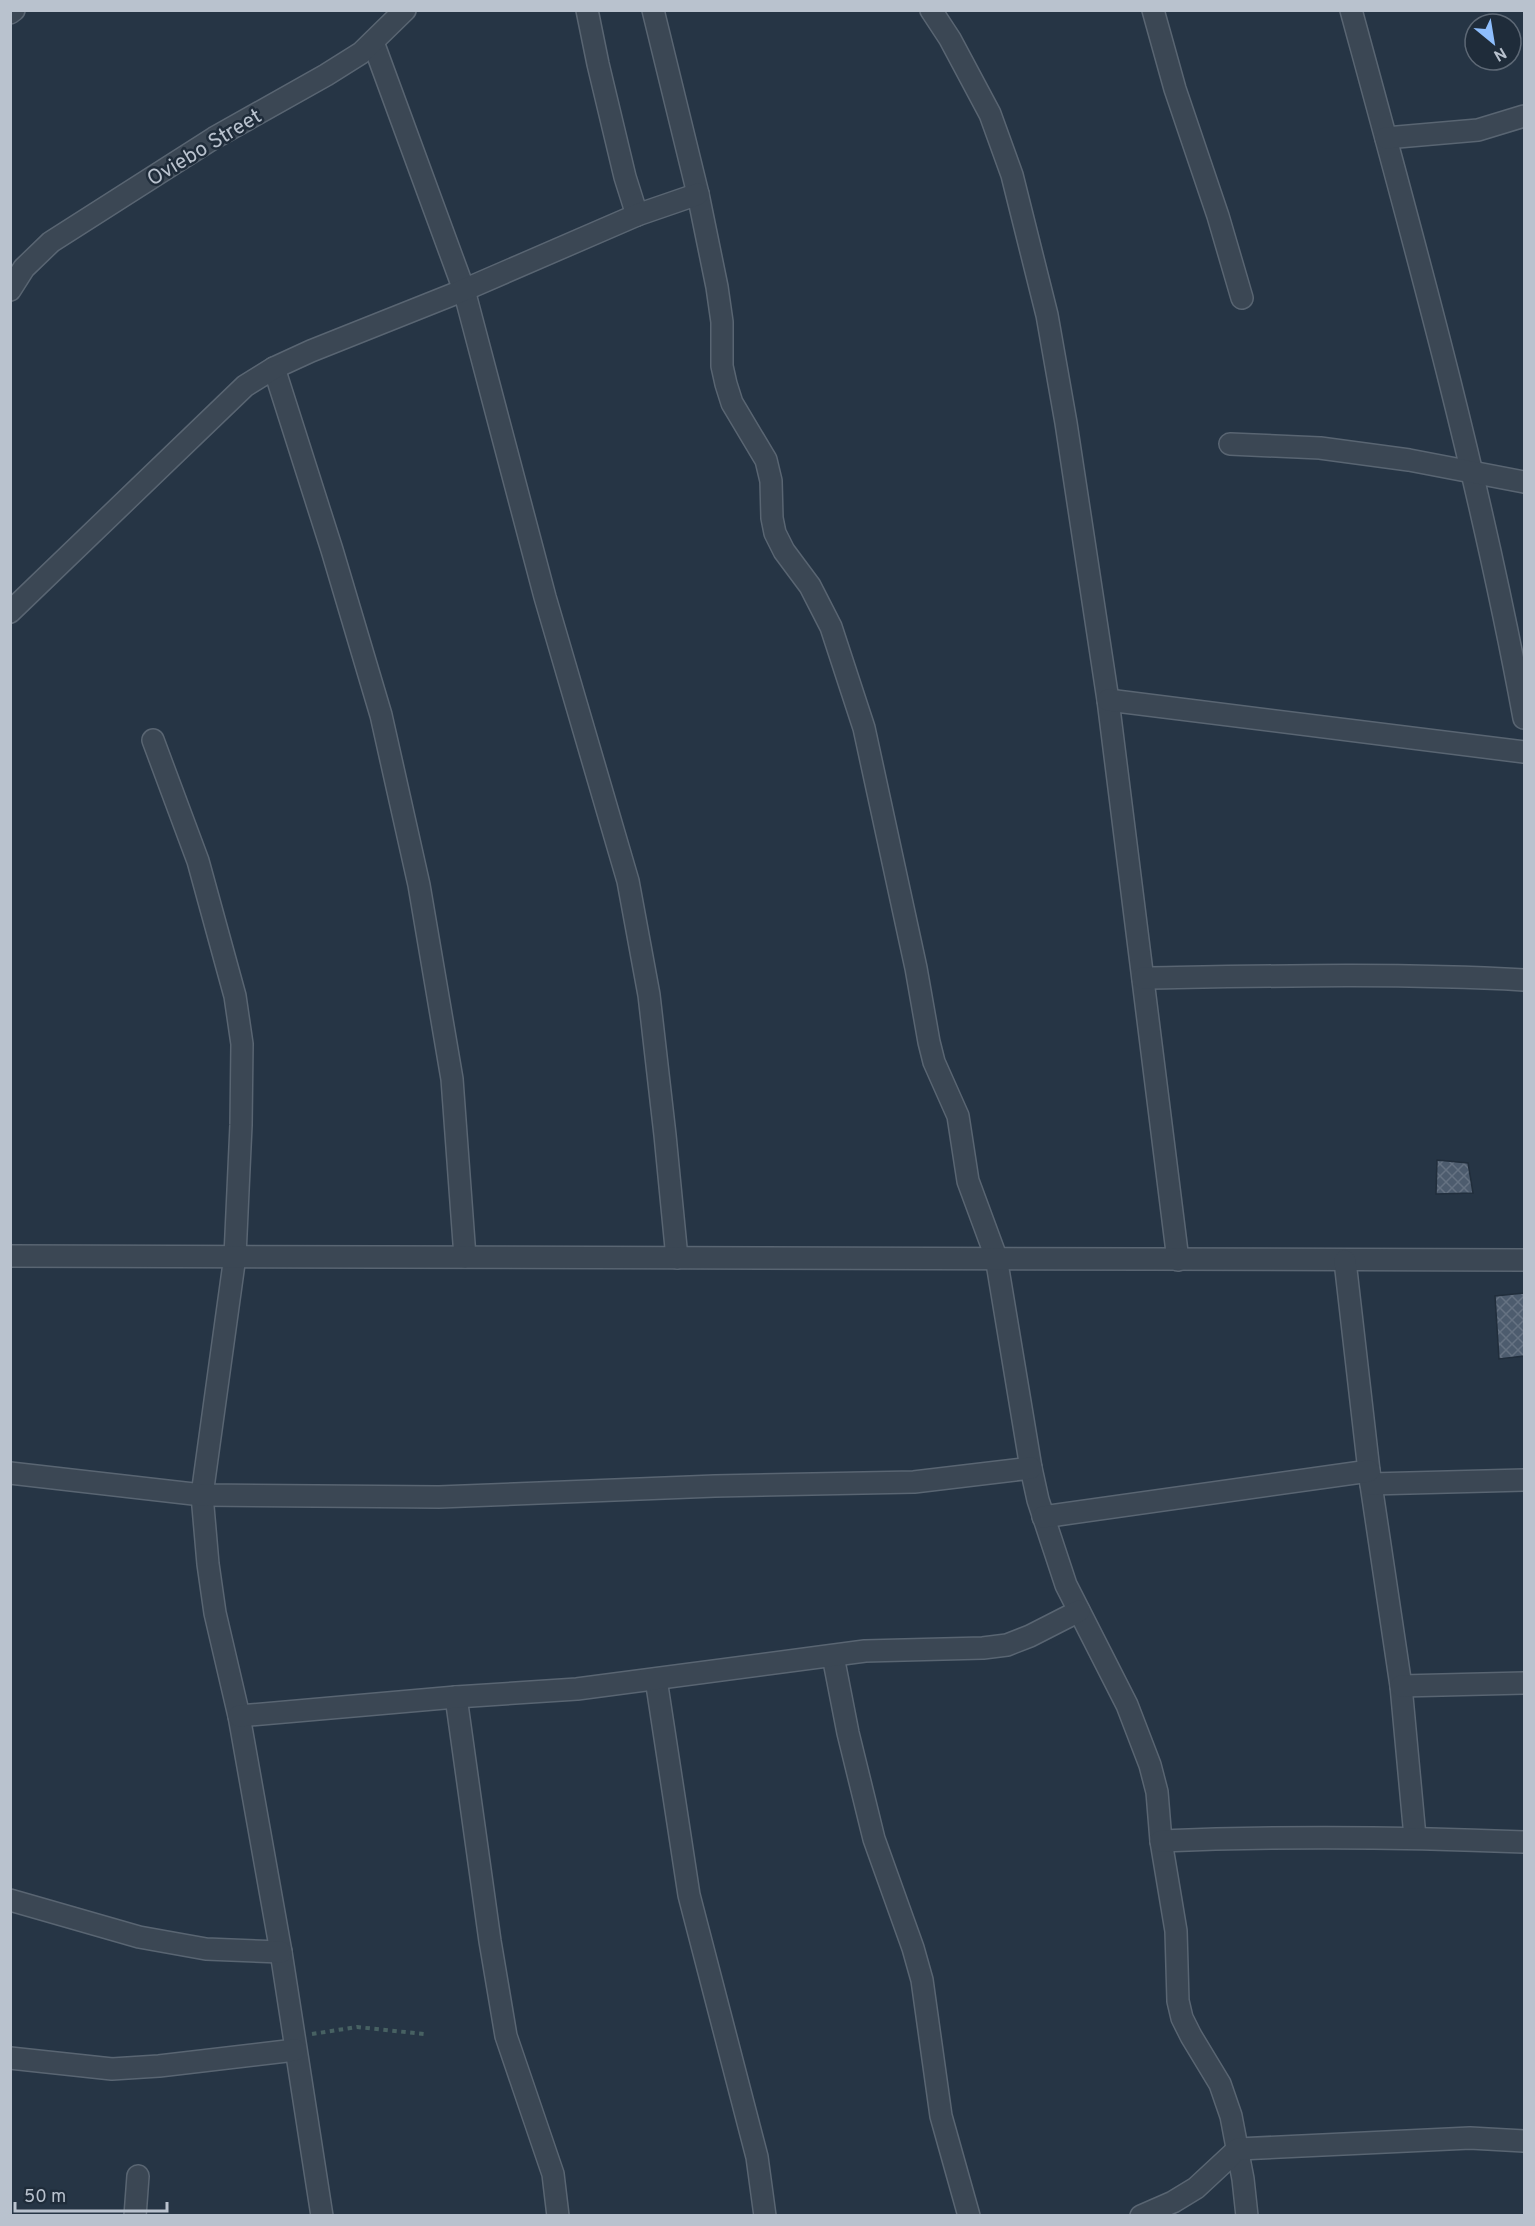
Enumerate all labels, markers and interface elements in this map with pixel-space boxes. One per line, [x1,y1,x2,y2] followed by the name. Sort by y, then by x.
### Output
[1463,12,1523,72] north arrow
[1490,42,1509,65] text: N
[142,103,267,193] street label: Oviebo Street
[15,2175,166,2213] scale bar
[24,2186,66,2209] text: 50 m

